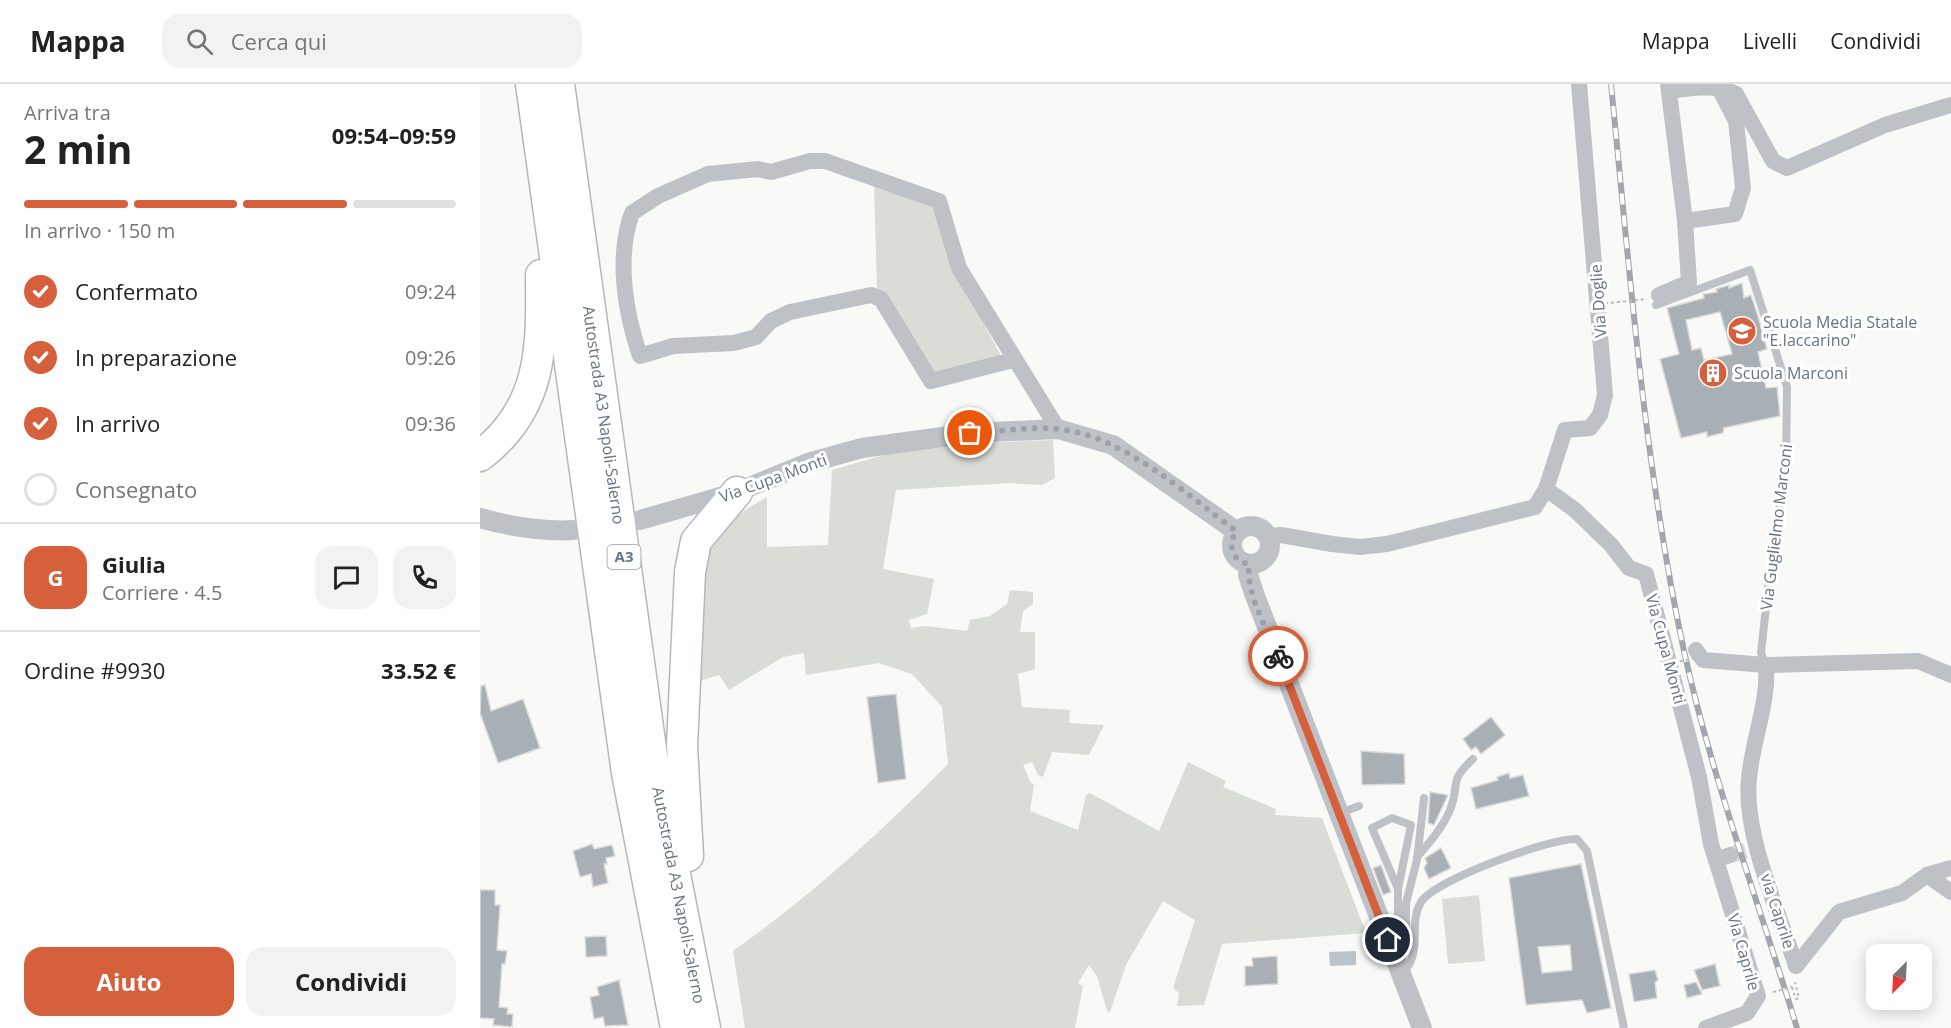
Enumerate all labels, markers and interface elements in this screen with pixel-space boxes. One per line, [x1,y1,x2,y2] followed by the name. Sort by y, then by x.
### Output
[162,14,582,68] search box
[30,22,126,60] text: Mappa
[183,25,216,58] icon: search
[231,26,327,56] text: Cerca qui
[1642,27,1710,55] text: Mappa
[1743,27,1797,55] text: Livelli
[1830,27,1921,55] text: Condividi
[24,99,111,126] text: Arriva tra
[332,120,456,150] text: 09:54–09:59
[24,122,132,175] text: 2 min
[24,217,175,244] text: In arrivo · 150 m
[1584,264,1612,338] street label: Via Doglie
[24,275,57,308] icon: check
[75,276,198,306] text: Confermato
[405,278,456,305] text: 09:24
[578,304,630,526] street label: Autostrada A3 Napoli-Salerno
[1763,311,1917,351] place label: Scuola Media Statale "E.Iaccarino"
[1726,315,1758,347] school or university icon: Scuola Media Statale "E.Iaccarino"
[24,341,57,374] icon: check
[75,342,237,372] text: In preparazione
[405,344,456,371] text: 09:26
[1697,357,1729,389] building icon: Scuola Marconi
[1734,362,1848,384] place label: Scuola Marconi
[24,407,57,440] icon: check
[944,407,995,458] pin
[75,408,160,438] text: In arrivo
[405,410,456,437] text: 09:36
[953,416,986,449] icon: bag
[1755,443,1797,611] street label: Via Guglielmo Marconi
[716,448,830,508] street label: Via Cupa Monti
[75,474,197,504] text: Consegnato
[608,545,640,569] road number: A3
[315,546,378,609] button: chat
[393,546,456,609] button: phone
[102,549,166,579] text: Giulia
[48,562,63,592] text: G
[102,579,222,606] text: Corriere · 4.5
[1641,592,1691,706] street label: Via Cupa Monti
[1248,626,1308,686] courier
[1262,640,1295,673] icon: bike
[24,655,165,685] text: Ordine #9930
[381,655,456,685] text: 33.52 €
[647,785,711,1005] street label: Autostrada A3 Napoli-Salerno
[1756,871,1800,951] street label: via Caprile
[1723,911,1765,993] street label: Via Caprile
[1362,914,1413,965] pin
[1371,923,1404,956] icon: home
[1866,944,1932,1010] north arrow
[1866,944,1932,1010] map controls
[24,947,234,1016] button: Aiuto
[246,947,456,1016] button: Condividi

